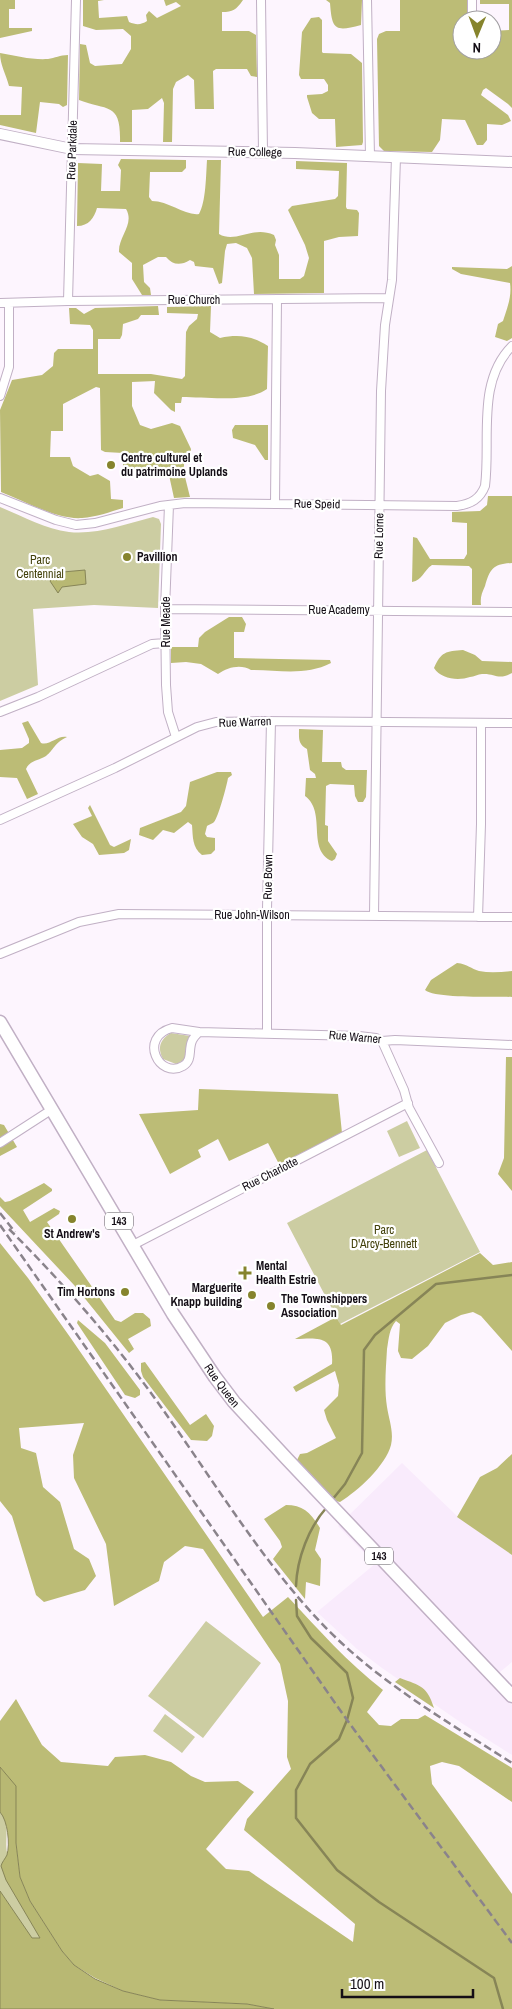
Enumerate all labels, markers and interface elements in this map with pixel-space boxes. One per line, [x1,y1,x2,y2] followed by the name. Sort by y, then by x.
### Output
[452,10,502,60] north arrow
[472,39,481,57] text: N
[63,120,81,180] street label: Rue Parkdale
[228,144,282,160] street label: Rue College
[168,292,220,308] street label: Rue Church
[121,450,228,480] place label: Centre culturel et du patrimoine Uplands
[105,459,117,471] marker: Centre culturel et du patrimoine Uplands
[294,496,340,512] street label: Rue Speid
[371,513,387,559] street label: Rue Lorne
[137,549,177,565] place label: Pavillion
[121,551,133,563] marker: Pavillion
[16,552,64,582] park label: Parc Centennial
[158,597,174,647] street label: Rue Meade
[308,602,370,618] street label: Rue Academy
[218,713,272,731] street label: Rue Warren
[260,854,276,900] street label: Rue Bown
[214,907,290,923] street label: Rue John-Wilson
[328,1027,383,1047] street label: Rue Warner
[239,1153,301,1195] street label: Rue Charlotte
[105,1212,133,1230] road number: 143
[66,1213,78,1225] marker: St Andrew's
[351,1222,417,1252] park label: Parc D'Arcy-Bennett
[44,1226,101,1242] place label: St Andrew's
[256,1258,317,1288] place label: Mental Health Estrie
[238,1266,252,1280] marker: Mental Health Estrie
[170,1280,243,1310] place label: Marguerite Knapp building
[57,1284,116,1300] place label: Tim Hortons
[119,1286,131,1298] marker: Tim Hortons
[246,1289,258,1301] marker: Marguerite Knapp building
[281,1291,368,1321] place label: The Townshippers Association
[265,1300,277,1312] marker: The Townshippers Association
[200,1361,243,1411] street label: Rue Queen
[365,1548,393,1564] road number: 143
[342,1966,473,1998] scale bar
[350,1973,384,1994] text: 100 m

